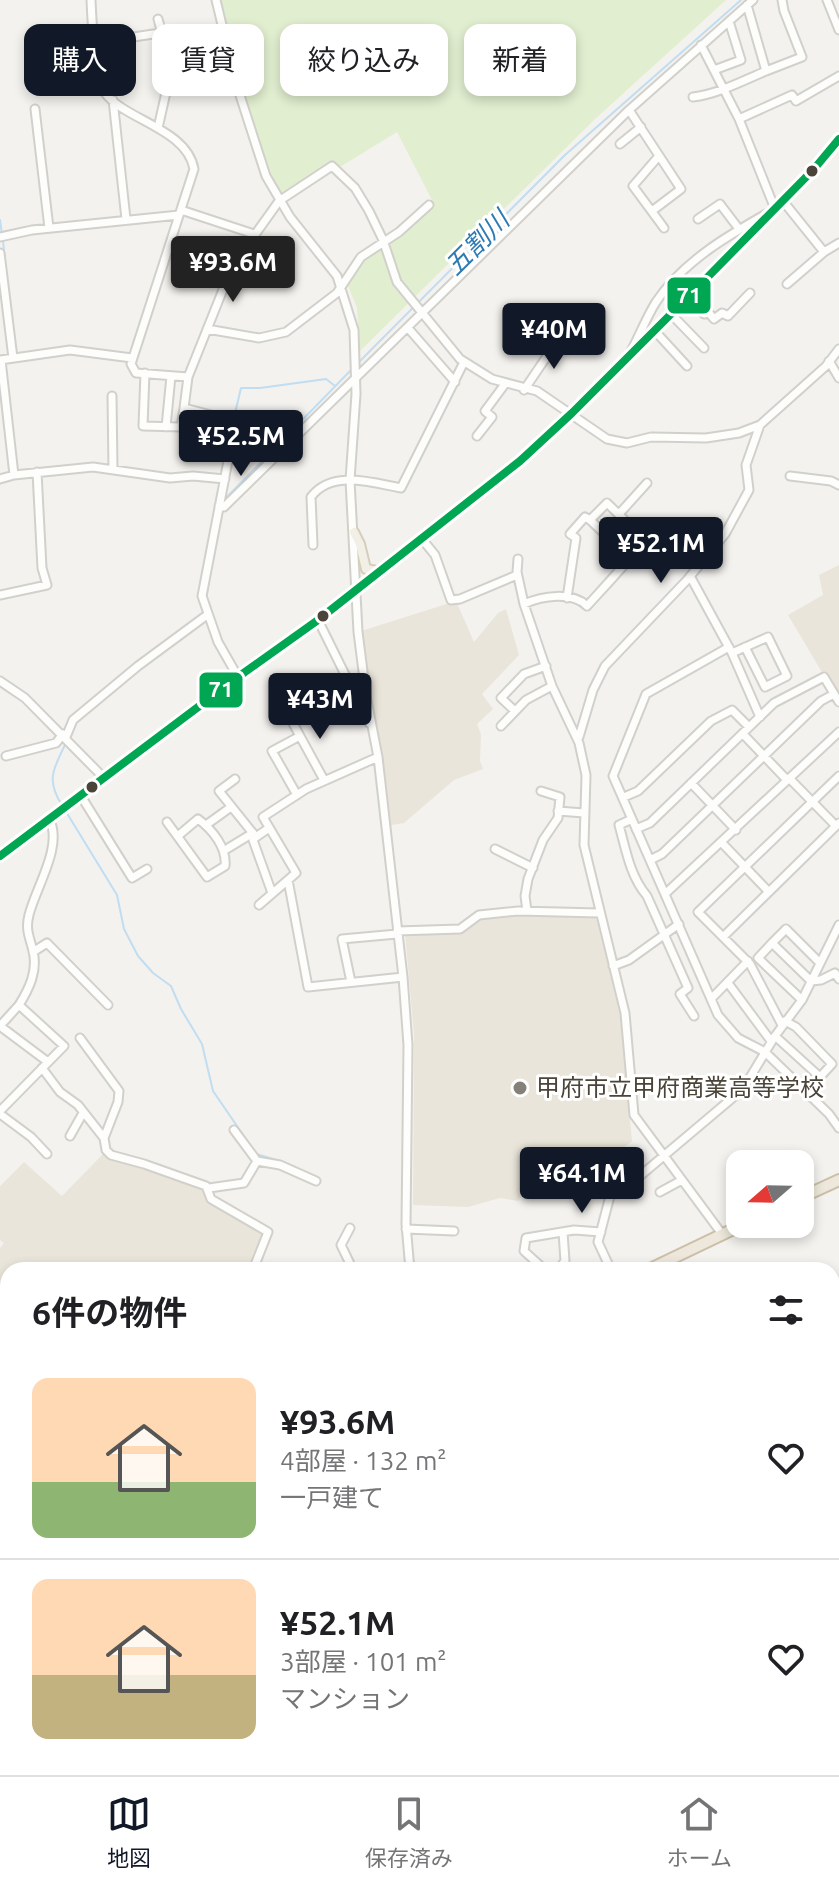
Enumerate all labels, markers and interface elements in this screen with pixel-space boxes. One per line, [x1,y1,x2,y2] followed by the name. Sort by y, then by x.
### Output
[24,24,136,96] chip: 購入
[152,24,264,96] chip: 賃貸
[280,24,448,96] chip: 絞り込み
[464,24,576,96] chip: 新着
[804,163,820,179] unlabelled marker
[439,203,517,280] water label: 五割川
[168,236,298,304] pin: ¥93.6M
[189,247,277,276] text: ¥93.6M
[666,276,712,315] line badge: 71
[677,282,701,307] text: 71
[507,303,601,371] pin: ¥40M
[520,314,588,343] text: ¥40M
[176,410,306,478] pin: ¥52.5M
[197,421,285,450] text: ¥52.5M
[596,517,726,585] pin: ¥52.1M
[617,528,705,557] text: ¥52.1M
[315,608,331,624] unlabelled marker
[198,671,244,709] line badge: 71
[273,673,367,741] pin: ¥43M
[209,676,233,701] text: 71
[286,684,354,713] text: ¥43M
[84,779,100,795] unlabelled marker
[536,1074,824,1101] place label: 甲府市立甲府商業高等学校
[511,1079,529,1097] marker: 甲府市立甲府商業高等学校
[517,1147,647,1215] pin: ¥64.1M
[726,1150,814,1238] north arrow
[726,1150,814,1238] map controls
[538,1158,626,1187] text: ¥64.1M
[764,1288,808,1332] icon: filters
[32,1293,187,1331] text: 6件の物件
[280,1402,395,1440] text: ¥93.6M
[96,1410,192,1506] icon: home
[764,1436,808,1480] icon: heart
[280,1446,447,1475] text: 4部屋 · 132 m²
[280,1483,384,1512] text: 一戸建て
[280,1603,395,1641] text: ¥52.1M
[96,1611,192,1707] icon: home
[764,1637,808,1681] icon: heart
[280,1647,447,1676] text: 3部屋 · 101 m²
[280,1684,410,1713] text: マンション
[107,1792,151,1872] tab: 地図
[365,1792,453,1872] tab: 保存済み
[667,1792,732,1872] tab: ホーム

